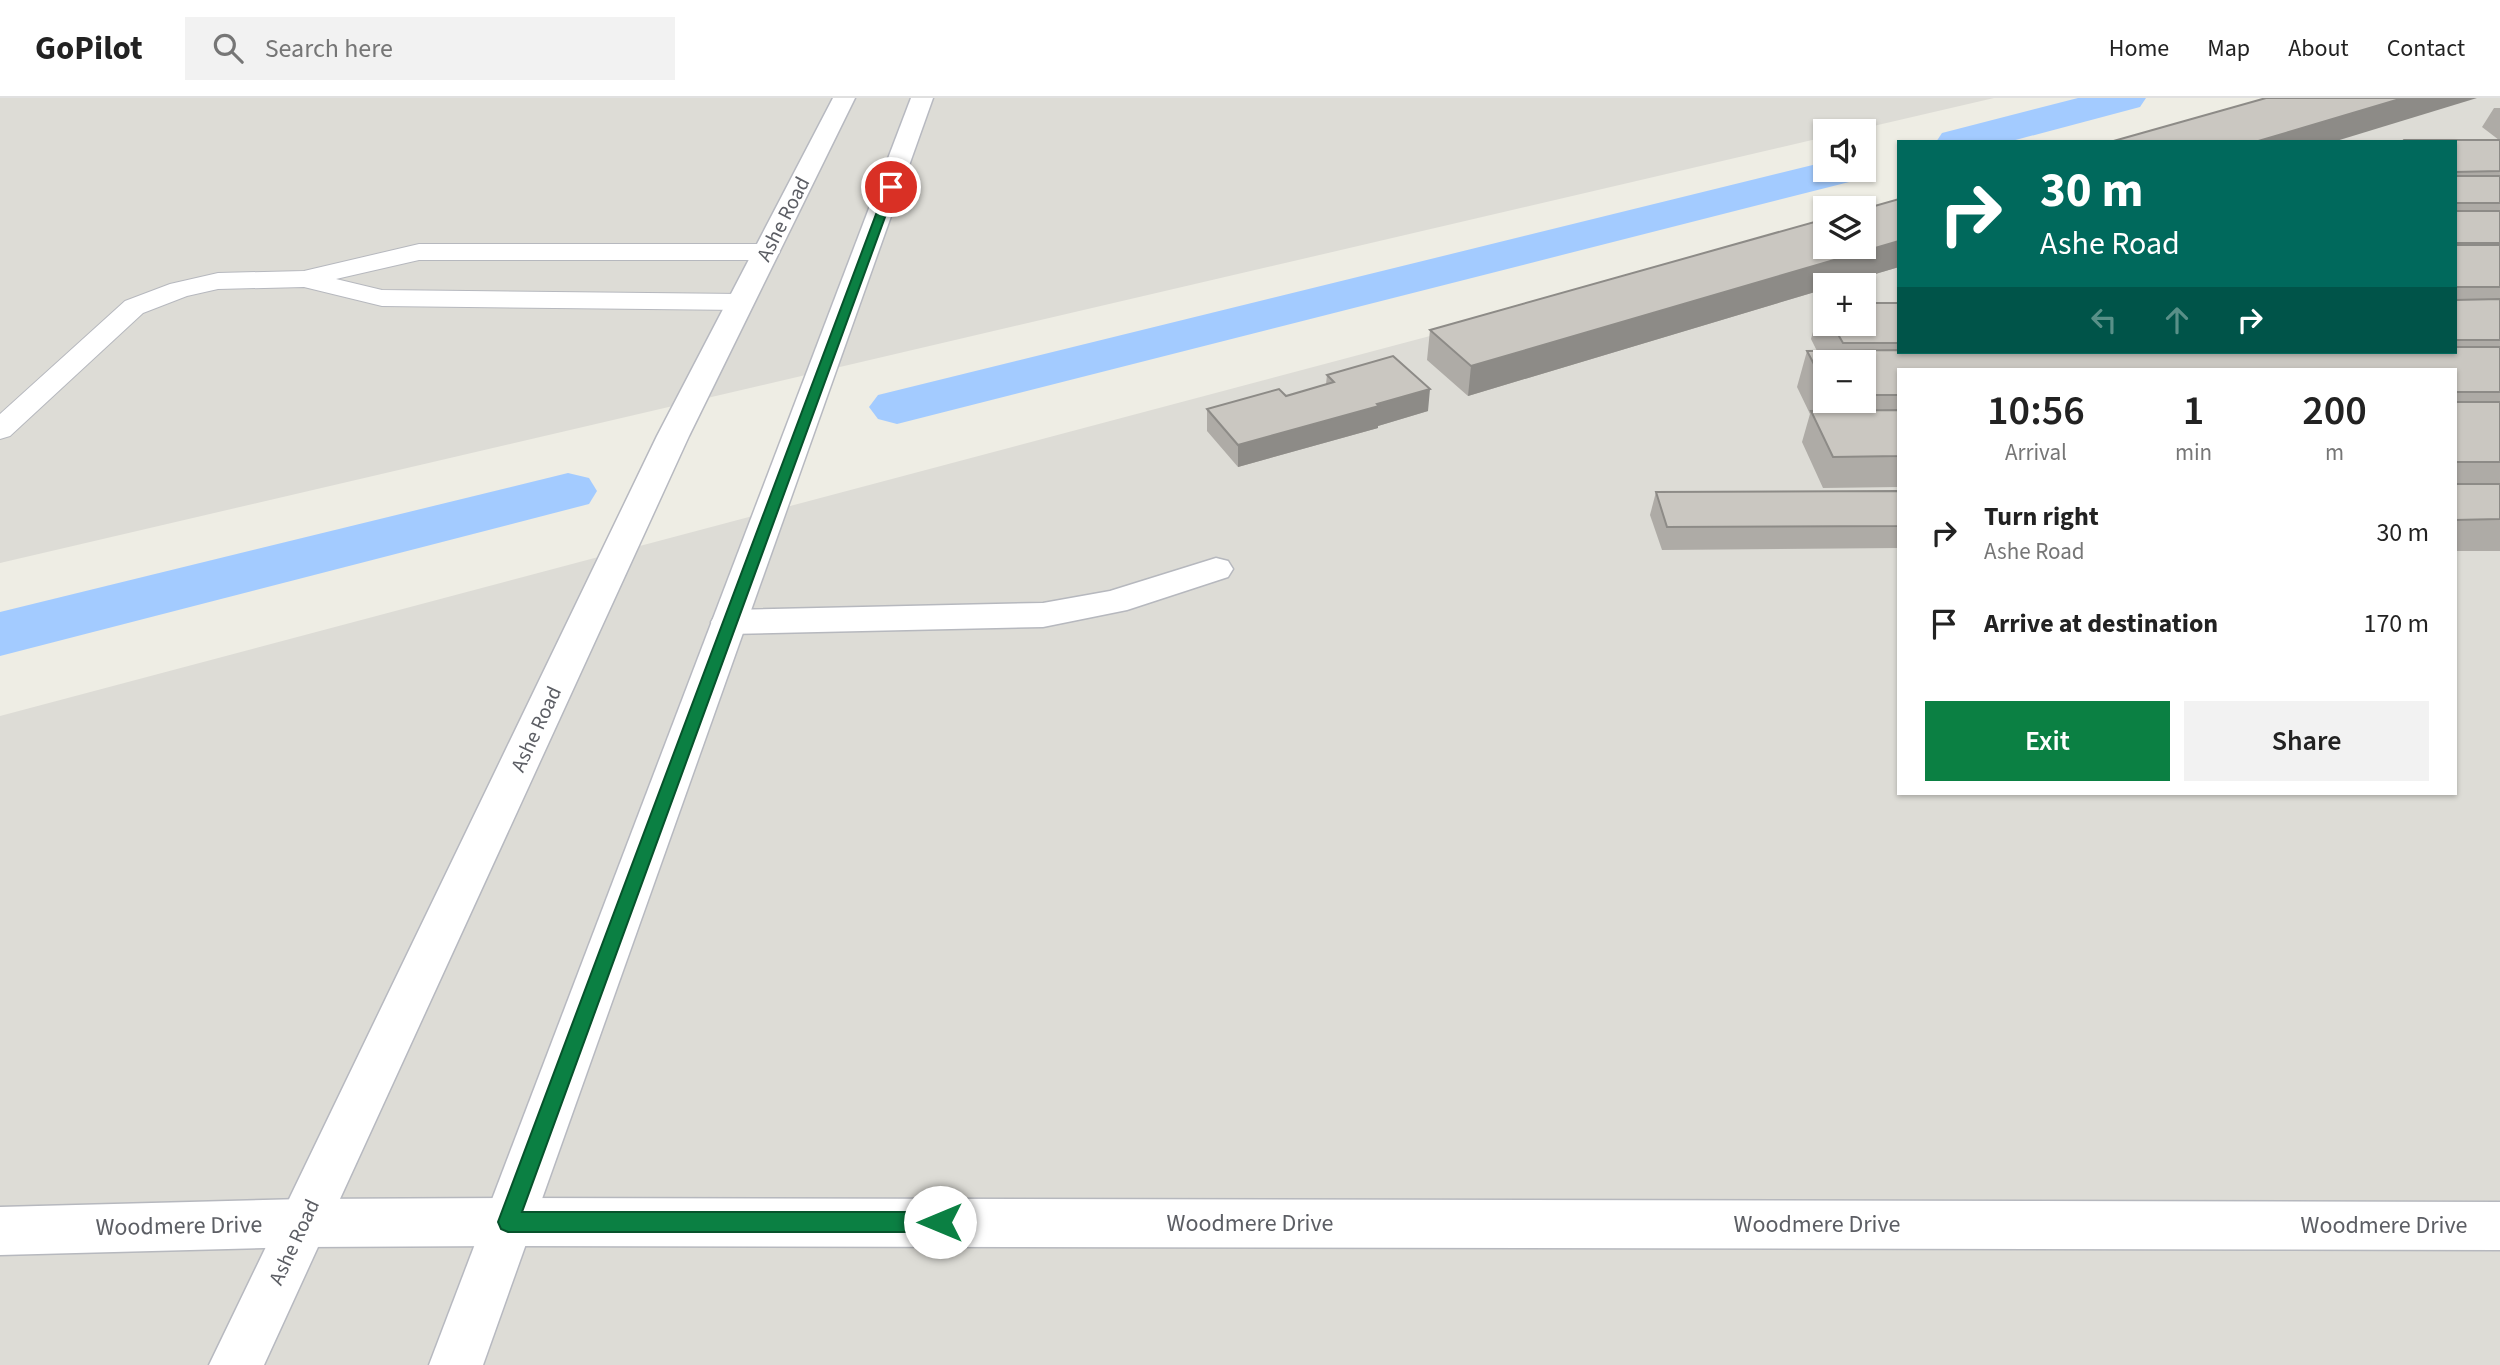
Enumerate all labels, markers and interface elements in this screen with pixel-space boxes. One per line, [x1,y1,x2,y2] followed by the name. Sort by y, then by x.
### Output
[185,17,675,80] search box
[35,25,143,72] text: GoPilot
[209,29,247,67] icon: search
[265,30,393,67] text: Search here
[2109,31,2169,66] text: Home
[2207,31,2250,66] text: Map
[2288,31,2349,66] text: About
[2387,31,2465,66] text: Contact
[1813,119,1876,413] map controls
[1813,119,1876,182] button: sound
[2040,156,2144,226] text: 30 m
[861,157,921,217] pin
[872,168,910,206] icon: arrive
[1925,168,2016,259] icon: right
[749,171,817,267] street label: Ashe Road
[1813,196,1876,259] button: layers
[2040,221,2180,267] text: Ashe Road
[1813,273,1876,336] button: +
[2085,301,2123,339] icon: left
[2158,301,2196,339] icon: ahead
[2231,301,2269,339] icon: right
[1813,350,1876,413] button: −
[1987,381,2085,441] text: 10:56
[2183,381,2204,441] text: 1
[2302,381,2367,441] text: 200
[2005,436,2067,469] text: Arrival
[2175,436,2212,469] text: min
[2325,436,2344,469] text: m
[1984,498,2099,535] text: Turn right
[1925,514,1963,552] icon: right
[2376,514,2429,551] text: 30 m
[1984,535,2085,568] text: Ashe Road
[1925,605,1963,643] icon: arrive
[1984,605,2218,642] text: Arrive at destination
[2363,605,2429,642] text: 170 m
[503,681,569,777] street label: Ashe Road
[1925,701,2170,781] button: Exit
[2184,701,2429,781] button: Share
[903,1185,977,1259] position arrow
[261,1194,327,1290] street label: Ashe Road
[1167,1206,1333,1241] street label: Woodmere Drive
[95,1207,263,1245] street label: Woodmere Drive
[1734,1207,1900,1242] street label: Woodmere Drive
[2301,1208,2467,1243] street label: Woodmere Drive

